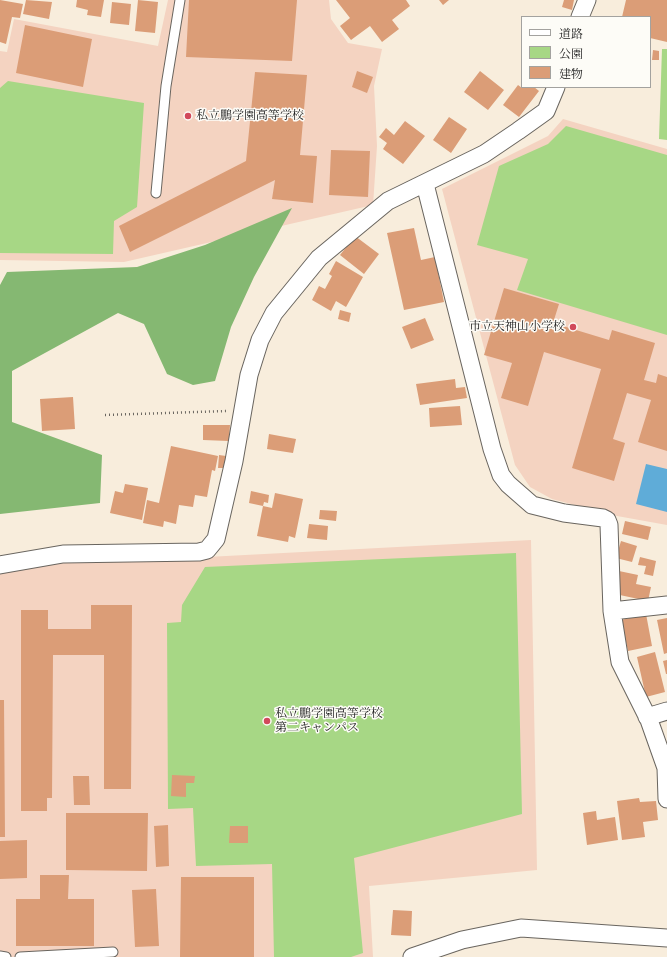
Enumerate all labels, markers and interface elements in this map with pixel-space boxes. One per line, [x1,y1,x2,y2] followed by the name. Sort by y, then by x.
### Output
[521,16,651,88] legend
[559,27,583,41] text: 道路
[559,47,583,61] text: 公園
[559,67,583,81] text: 建物
[196,109,304,123] place label: 私立鵬学園高等学校
[183,111,193,121] marker: 私立鵬学園高等学校
[469,320,565,334] place label: 市立天神山小学校
[568,322,578,332] marker: 市立天神山小学校
[275,707,383,735] place label: 私立鵬学園高等学校 第二キャンパス
[262,716,272,726] marker: 私立鵬学園高等学校 第二キャンパス

